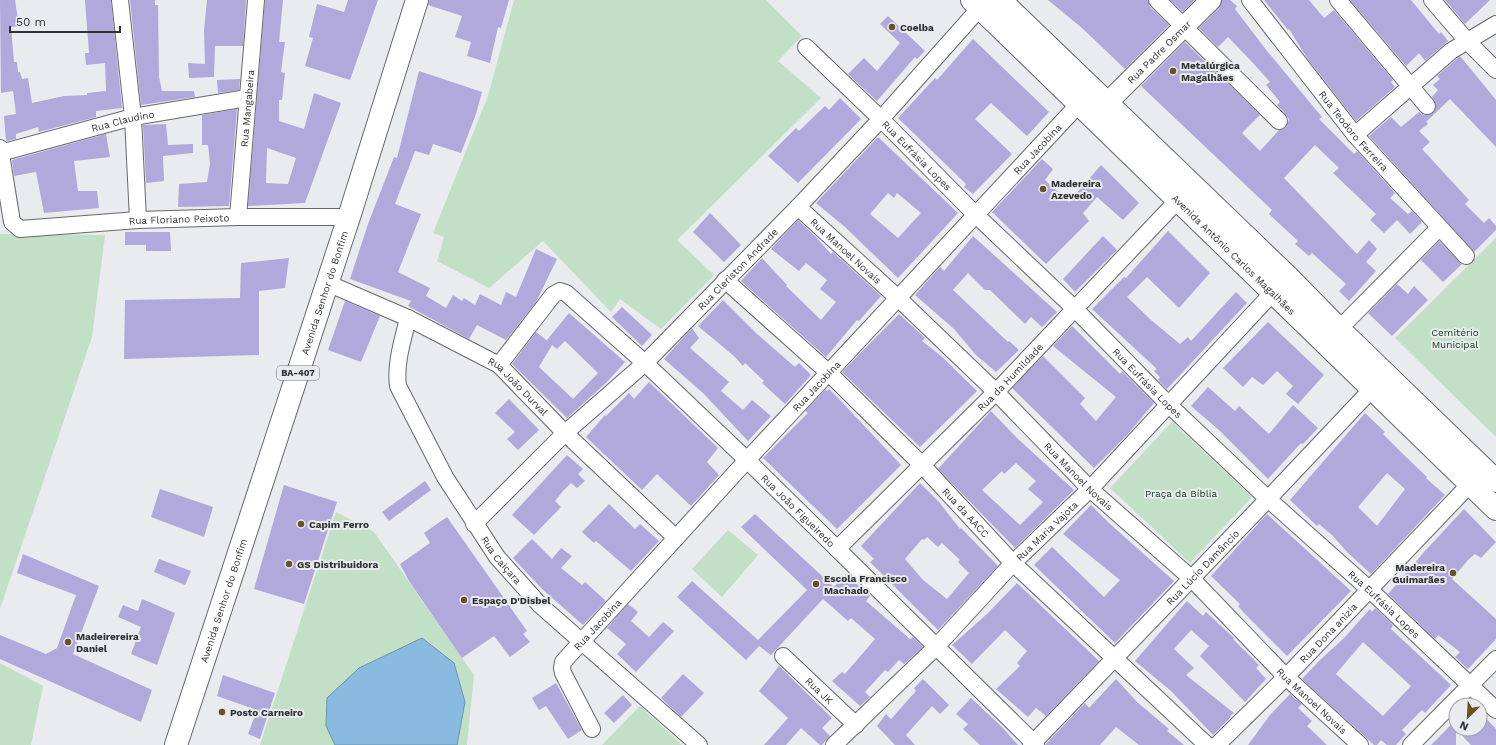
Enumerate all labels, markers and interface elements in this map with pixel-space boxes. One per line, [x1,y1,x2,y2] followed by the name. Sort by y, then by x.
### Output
[10,8,120,34] scale bar
[16,15,46,29] text: 50 m
[1125,18,1193,86] street label: Rua Padre Osmar
[887,22,897,32] marker: Coelba
[900,22,934,33] place label: Coelba
[1181,60,1240,83] place label: Metalúrgica Magalhães
[1168,66,1178,76] marker: Metalúrgica Magalhães
[239,69,256,147] street label: Rua Mangabeira
[1317,89,1390,174] street label: Rua Teodoro Ferreira
[90,109,155,134] street label: Rua Claudino
[880,119,953,193] street label: Rua Eufrásia Lopes
[1011,121,1064,177] street label: Rua Jacobina
[1051,178,1101,201] place label: Madereira Azevedo
[1038,184,1048,194] marker: Madereira Azevedo
[1169,192,1297,317] street label: Avenida Antônio Carlos Magalhães
[128,212,229,227] street label: Rua Floriano Peixoto
[808,216,883,286] street label: Rua Manoel Novais
[696,226,780,312] street label: Rua Cleriston Andrade
[299,229,350,356] street label: Avenida Senhor do Bonfim
[1431,327,1479,350] park label: Cemitério Municipal
[975,341,1045,413] street label: Rua da Humildade
[1110,346,1184,420] street label: Rua Eufrásia Lopes
[486,355,550,418] street label: Rua João Durval
[790,358,843,414] street label: Rua Jacobina
[277,366,319,380] road number: BA-407
[1042,440,1115,513] street label: Rua Manoel Novais
[759,472,837,549] street label: Rua João Figueiredo
[940,486,991,540] street label: Rua da AACC
[1145,488,1217,499] park label: Praça da Bíblia
[1014,499,1080,563] street label: Rua Maria Vajota
[296,519,306,529] marker: Capim Ferro
[309,519,369,530] place label: Capim Ferro
[1164,528,1241,607] street label: Rua Lúcio Damâncio
[479,534,524,586] street label: Rua Caiçara
[198,537,249,664] street label: Avenida Senhor do Bonfim
[284,559,294,569] marker: GS Distribuidora
[297,559,378,570] place label: GS Distribuidora
[1392,562,1446,585] place label: Madereira Guimarães
[1346,568,1422,640] street label: Rua Eufrásia Lopes
[1448,568,1458,578] marker: Madereira Guimarães
[824,573,907,596] place label: Escola Francisco Machado
[811,579,821,589] marker: Escola Francisco Machado
[459,595,469,605] marker: Espaço D'Disbel
[472,595,551,606] place label: Espaço D'Disbel
[572,597,624,653] street label: Rua Jacobina
[1298,601,1360,665] street label: Rua Dona anizia
[76,631,139,654] place label: Madeirereira Daniel
[63,637,73,647] marker: Madeirereira Daniel
[1274,666,1349,736] street label: Rua Manoel Novais
[803,675,835,707] street label: Rua JK
[1448,697,1488,737] north arrow
[217,707,227,717] marker: Posto Carneiro
[230,707,303,718] place label: Posto Carneiro
[1458,718,1471,733] text: N

